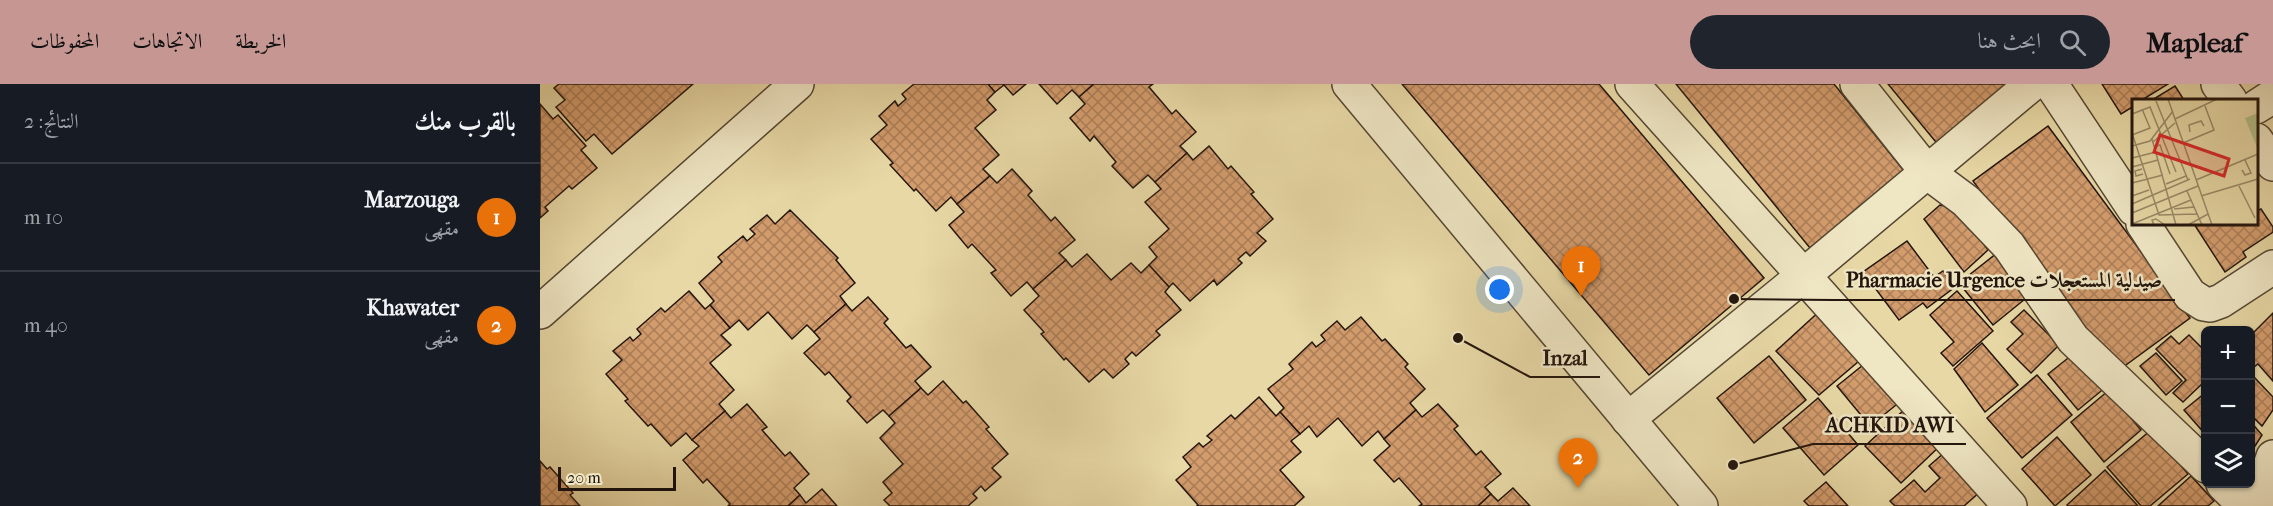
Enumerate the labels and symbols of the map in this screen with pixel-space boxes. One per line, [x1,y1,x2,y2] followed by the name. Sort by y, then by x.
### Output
[2132,99,2258,225] inset map
[1562,246,1600,296] pin: 1
[1834,261,2175,300] callout: Pharmacie Urgence صيدلية المستعجلات
[1846,268,2162,292] text: Pharmacie Urgence صيدلية المستعجلات
[1485,275,1514,304] your location
[1530,338,1600,377] callout: Inzal
[1542,346,1588,370] text: Inzal
[1813,405,1966,444] callout: ACHKID AWI
[1824,413,1955,437] text: ACHKID AWI
[1558,438,1598,488] pin: 2
[558,464,676,492] scale bar

